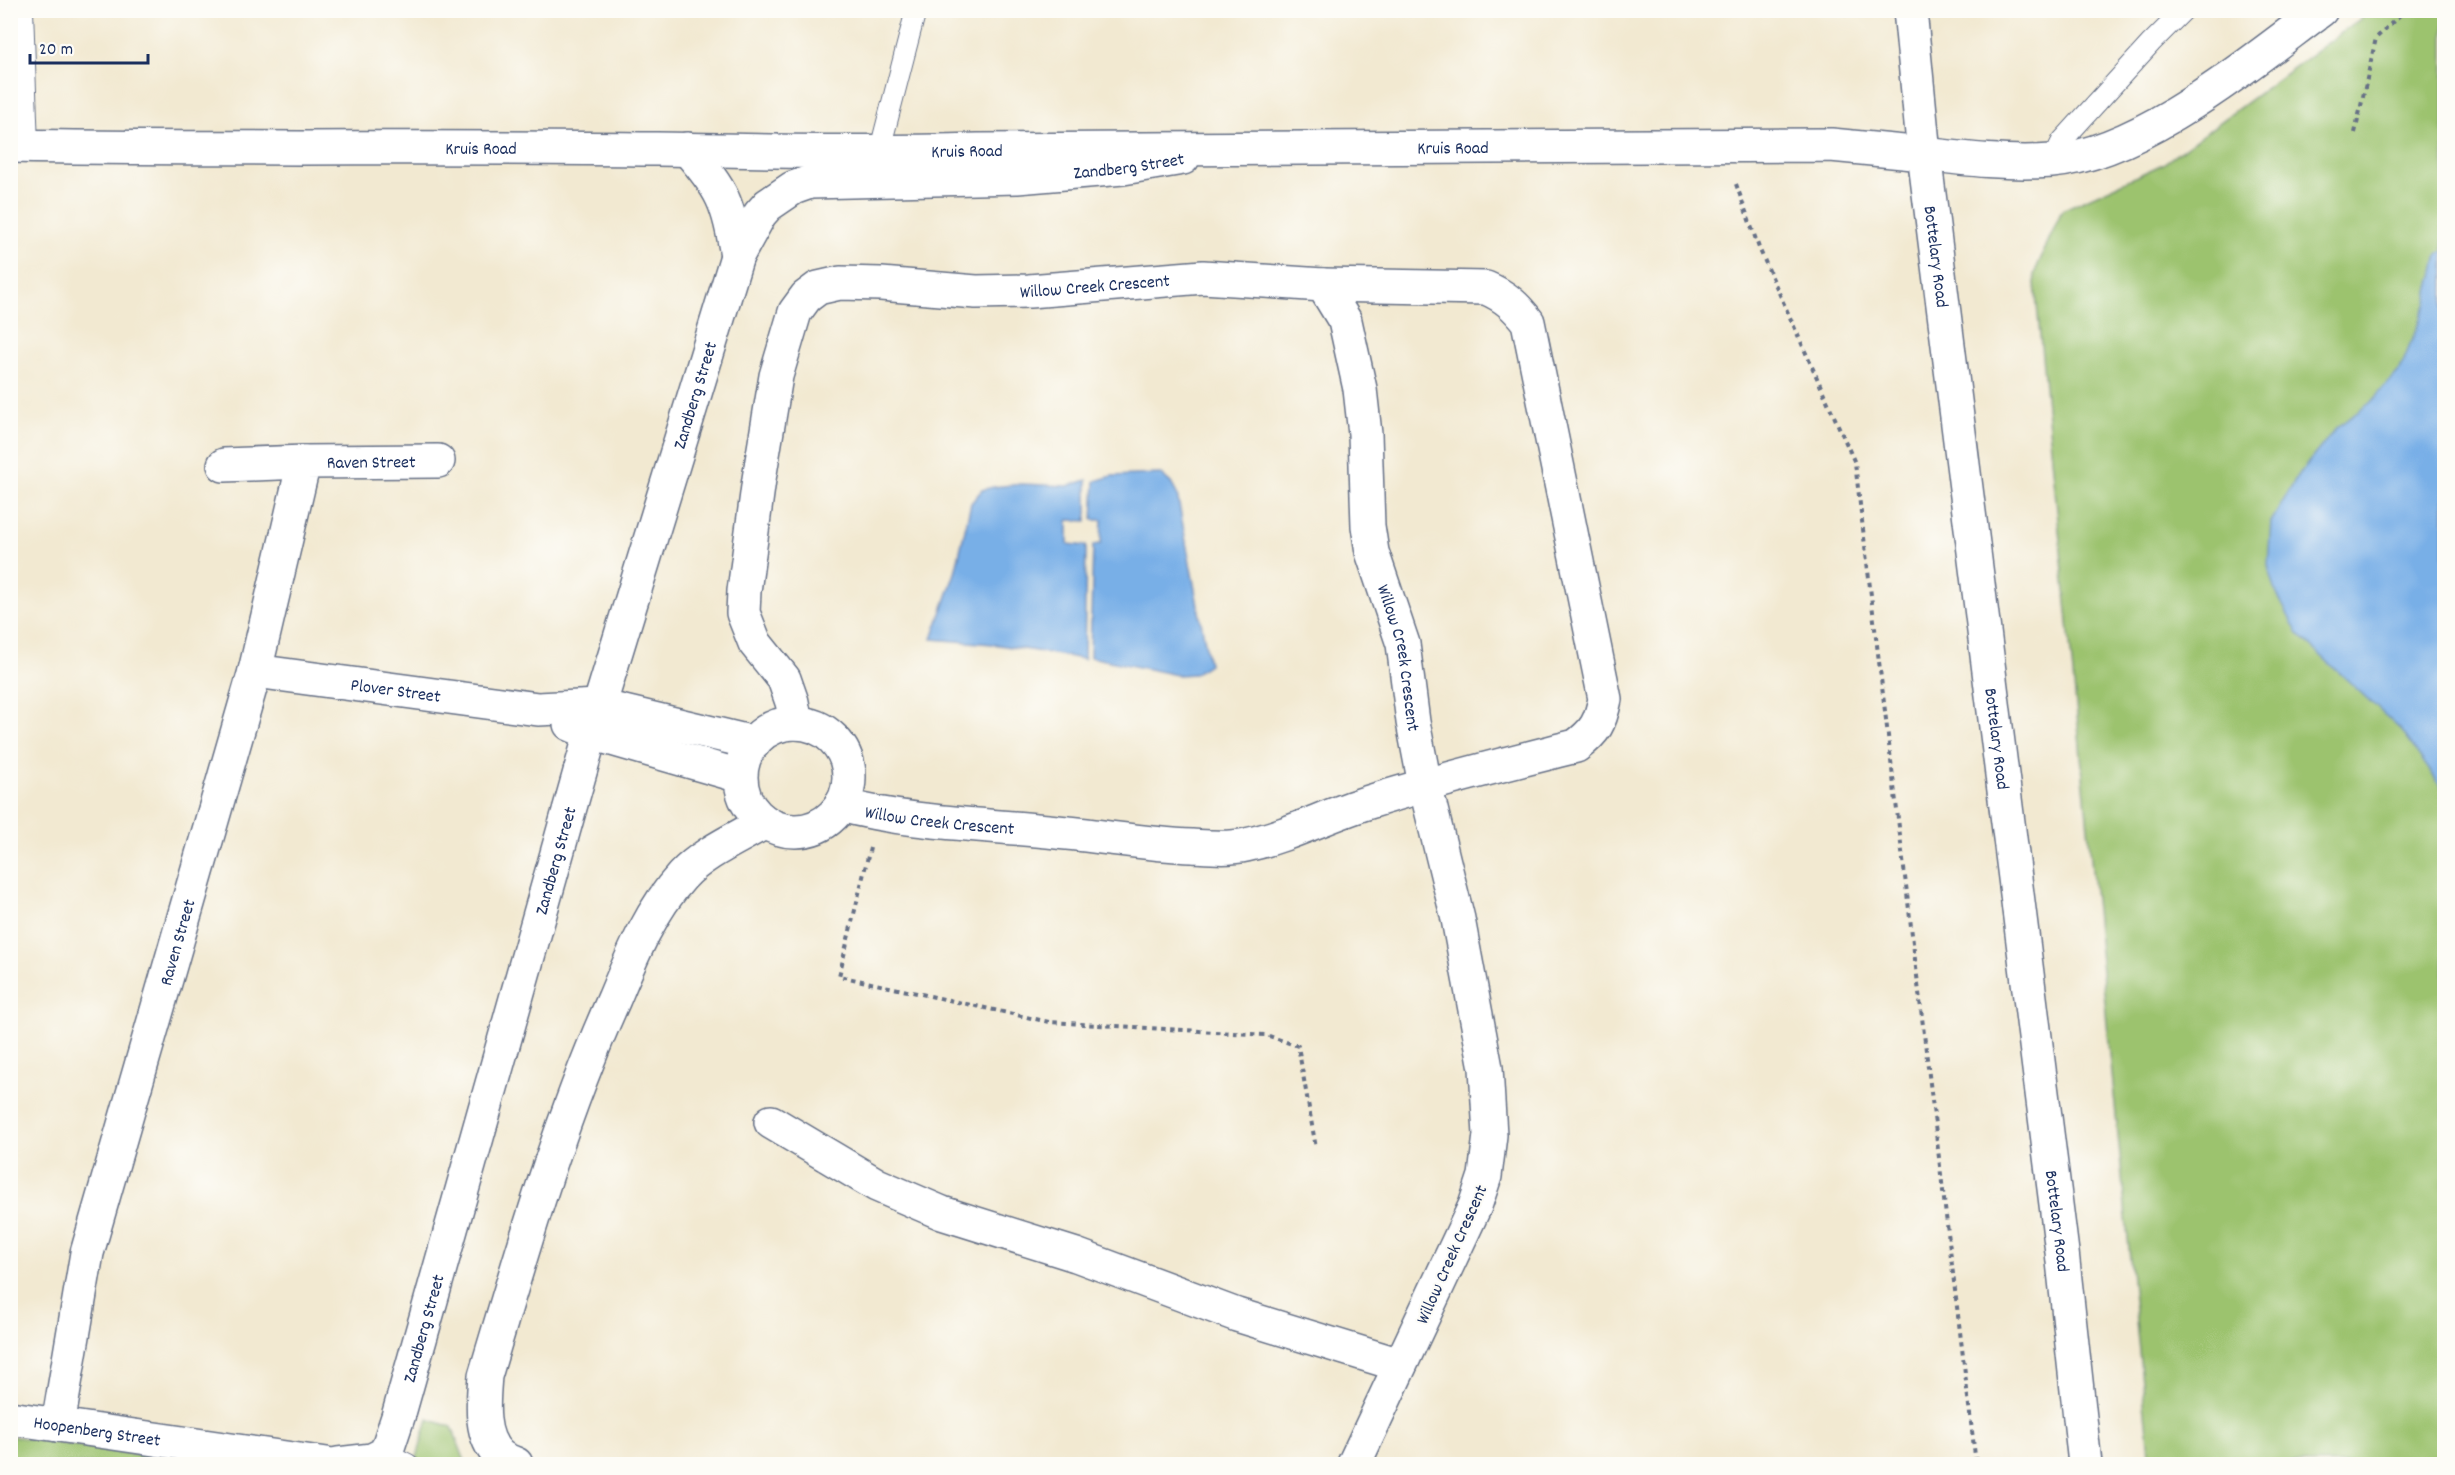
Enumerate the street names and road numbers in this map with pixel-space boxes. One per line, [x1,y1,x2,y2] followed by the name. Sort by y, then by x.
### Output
[1417,137,1489,162] street label: Kruis Road
[445,138,517,163] street label: Kruis Road
[931,140,1003,166] street label: Kruis Road
[1073,148,1187,187] street label: Zandberg Street
[1916,204,1953,309] street label: Bottelary Road
[1020,270,1171,306] street label: Willow Creek Crescent
[669,338,725,453] street label: Zandberg Street
[327,451,416,477] street label: Raven Street
[1369,582,1425,734] street label: Willow Creek Crescent
[349,674,442,711] street label: Plover Street
[1976,687,2014,791] street label: Bottelary Road
[862,801,1015,843] street label: Willow Creek Crescent
[530,804,585,918] street label: Zandberg Street
[155,896,204,989] street label: Raven Street
[2037,1169,2074,1273] street label: Bottelary Road
[1411,1181,1495,1329] street label: Willow Creek Crescent
[398,1272,453,1386] street label: Zandberg Street
[32,1412,162,1455] street label: Hoopenberg Street

